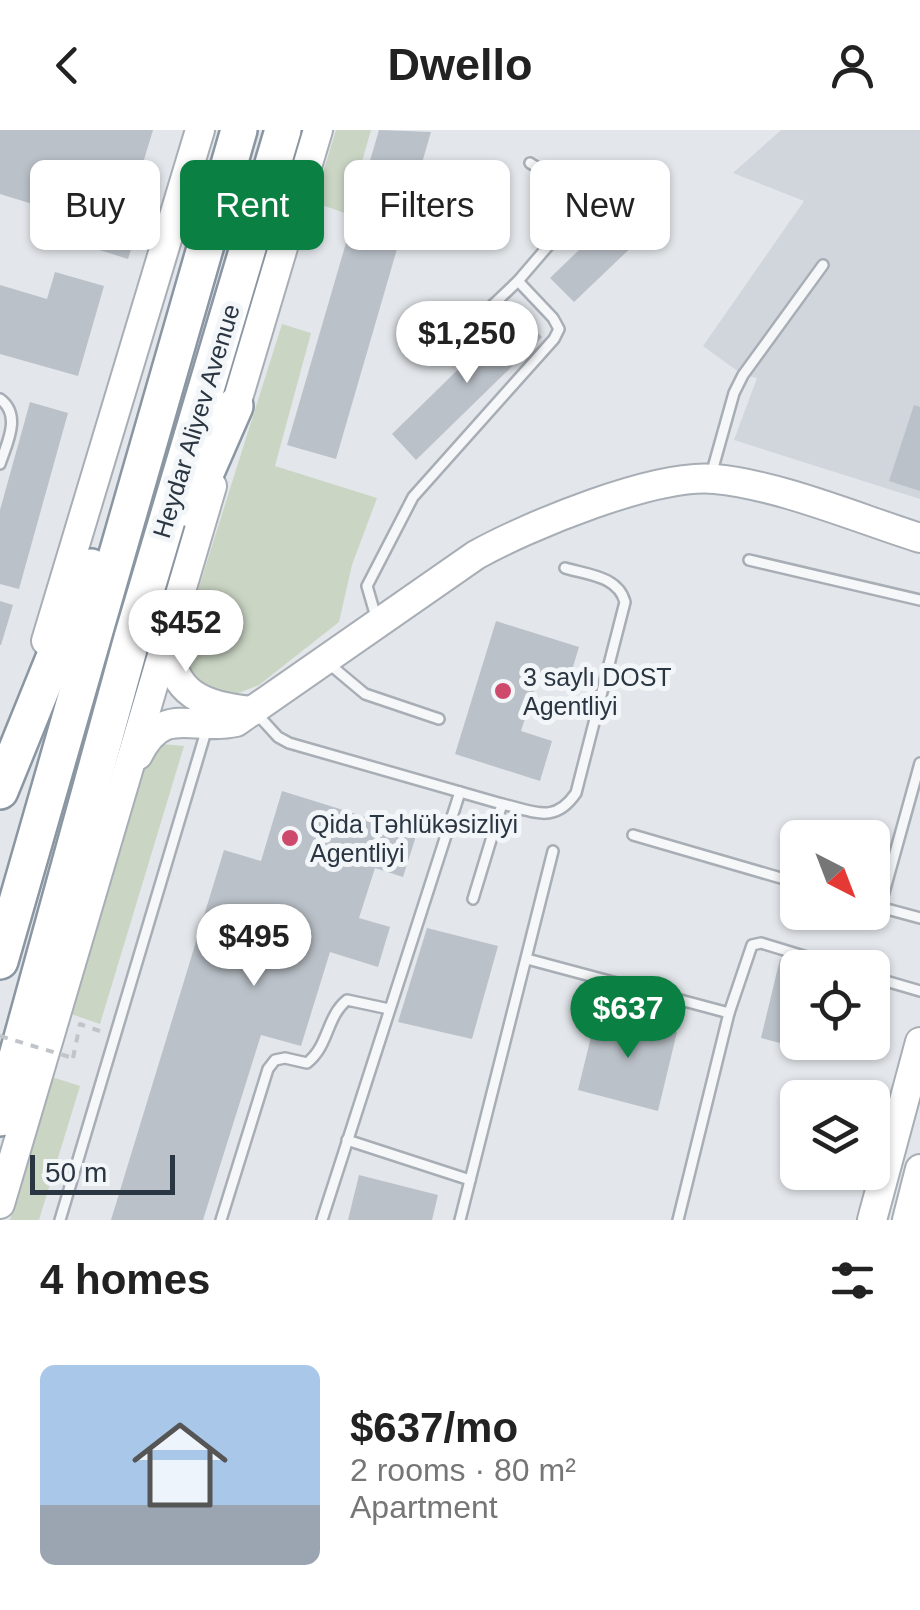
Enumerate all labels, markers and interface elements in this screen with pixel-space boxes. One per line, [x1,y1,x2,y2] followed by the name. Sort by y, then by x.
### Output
[40,38,95,93] icon: back
[825,38,880,93] icon: person
[387,39,533,90] text: Dwello
[30,160,160,250] chip: Buy
[180,160,324,250] chip: Rent
[344,160,510,250] chip: Filters
[530,160,670,250] chip: New
[147,301,245,541] street label: Heydar Aliyev Avenue
[386,301,548,386] pin: $1,250
[418,315,516,351] text: $1,250
[127,590,245,675] pin: $452
[150,604,222,640] text: $452
[523,663,672,720] place label: 3 saylı DOST Agentliyi
[492,680,514,702] marker: 3 saylı DOST Agentliyi
[310,810,518,867] place label: Qida Təhlükəsizliyi Agentliyi
[780,820,890,930] north arrow
[780,820,890,1190] map controls
[279,827,301,849] marker: Qida Təhlükəsizliyi Agentliyi
[195,904,313,989] pin: $495
[218,918,290,954] text: $495
[780,950,890,1060] button: locate
[569,976,687,1061] pin: $637
[592,990,664,1026] text: $637
[780,1080,890,1190] button: layers
[30,1150,175,1194] scale bar
[45,1157,107,1188] text: 50 m
[825,1253,880,1308] icon: filters
[40,1256,210,1303] text: 4 homes
[350,1404,518,1451] text: $637/mo
[120,1405,240,1525] icon: home
[350,1452,576,1488] text: 2 rooms · 80 m²
[350,1489,498,1525] text: Apartment

